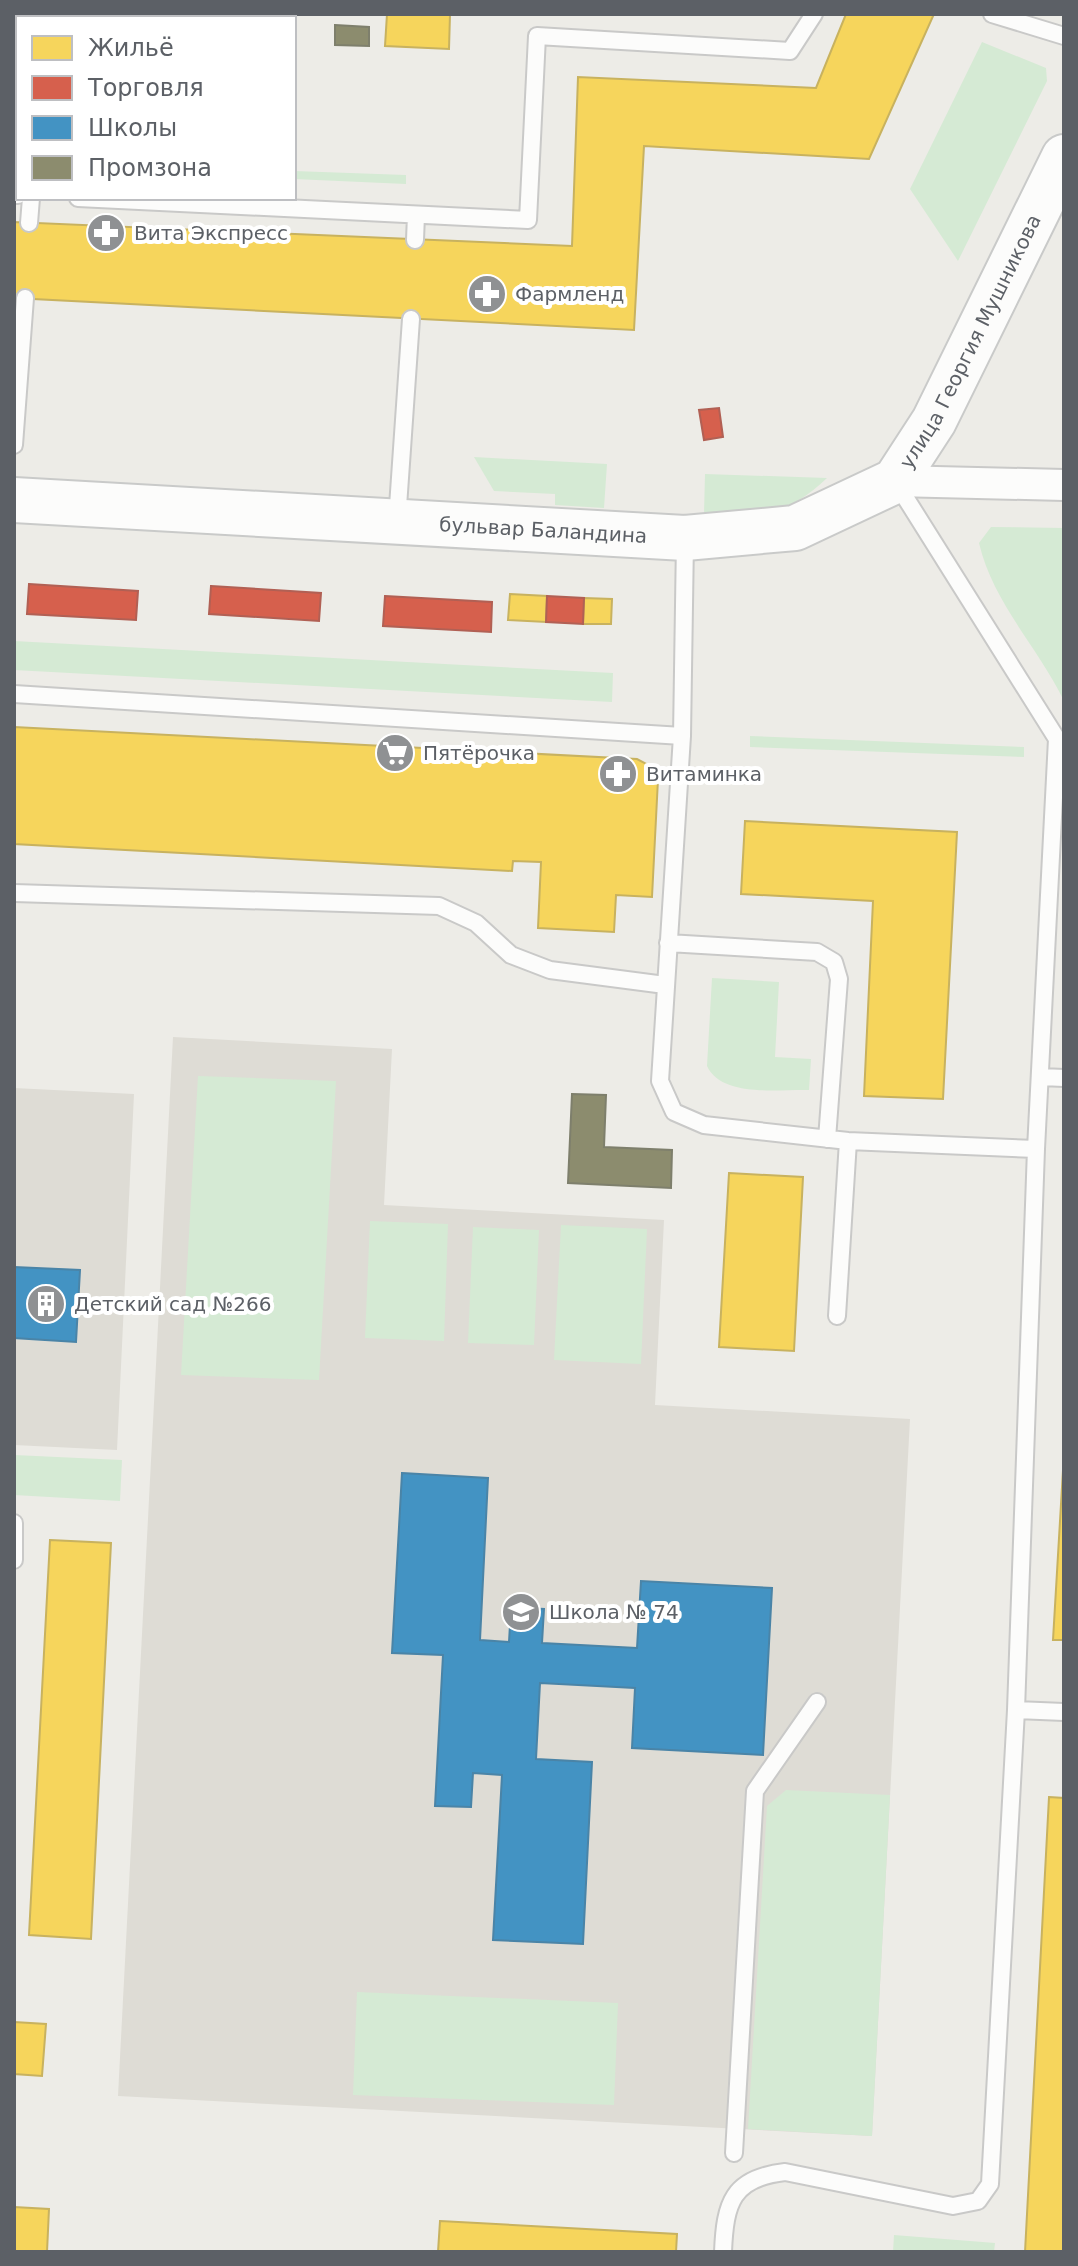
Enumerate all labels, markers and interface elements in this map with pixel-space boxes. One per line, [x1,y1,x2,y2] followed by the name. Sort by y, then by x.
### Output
[16,16,296,200] legend
[88,34,174,62] text: Жильё
[87,74,204,102] text: Торговля
[88,114,177,142] text: Школы
[88,154,212,182] text: Промзона
[894,210,1046,473] street label: улица Георгия Мушникова
[85,212,127,254] pharmacy icon: Вита Экспресс
[134,221,288,245] place label: Вита Экспресс
[466,273,508,315] pharmacy icon: Фармленд
[515,282,624,306] place label: Фармленд
[439,512,648,548] street label: бульвар Баландина
[374,732,416,774] supermarket icon: Пятёрочка
[423,741,535,765] place label: Пятёрочка
[597,753,639,795] pharmacy icon: Витаминка
[646,762,762,786] place label: Витаминка
[25,1283,67,1325] building icon: Детский сад №266
[74,1292,271,1316] place label: Детский сад №266
[500,1591,542,1633] school or university icon: Школа № 74
[549,1600,679,1624] place label: Школа № 74

